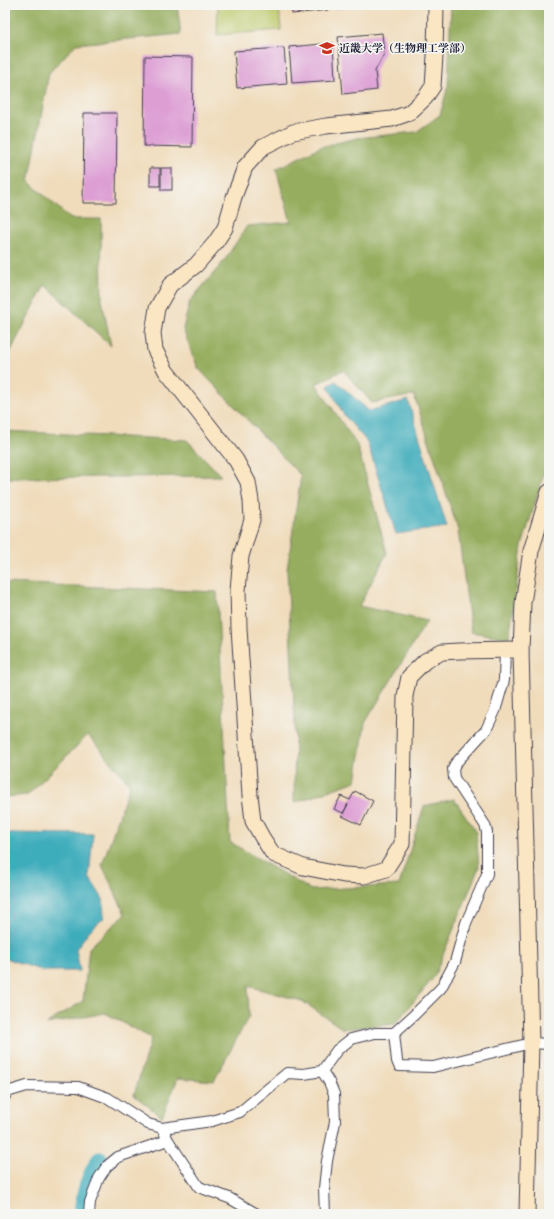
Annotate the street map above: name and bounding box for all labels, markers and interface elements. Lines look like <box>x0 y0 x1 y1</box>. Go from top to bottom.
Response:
school or university icon: 近畿大学（生物理工学部） <box>318 39 336 57</box>
place label: 近畿大学（生物理工学部） <box>339 41 471 55</box>

